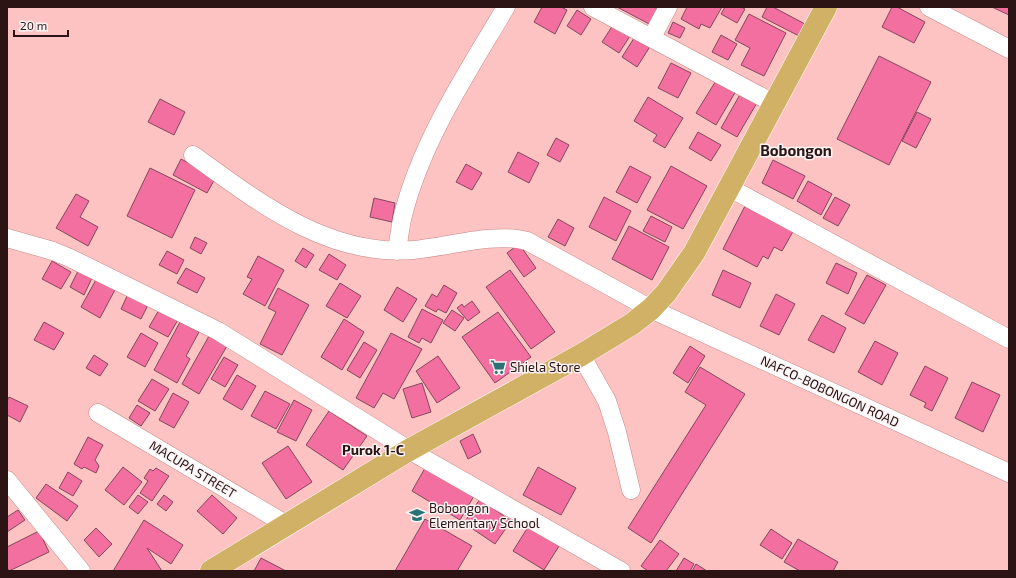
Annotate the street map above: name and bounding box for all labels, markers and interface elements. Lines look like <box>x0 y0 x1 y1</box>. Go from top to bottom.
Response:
scale bar <box>14 12 68 38</box>
text: 20 m <box>20 18 47 32</box>
district label: Bobongon <box>760 141 832 159</box>
street label: NAFCO-BOBONGON ROAD <box>758 352 902 430</box>
supermarket icon: Shiela Store <box>489 358 507 376</box>
place label: Shiela Store <box>510 359 581 375</box>
street label: MACUPA STREET <box>147 437 240 501</box>
district label: Purok 1-C <box>342 441 404 458</box>
place label: Bobongon Elementary School <box>429 500 540 531</box>
school or university icon: Bobongon Elementary School <box>408 506 426 524</box>

